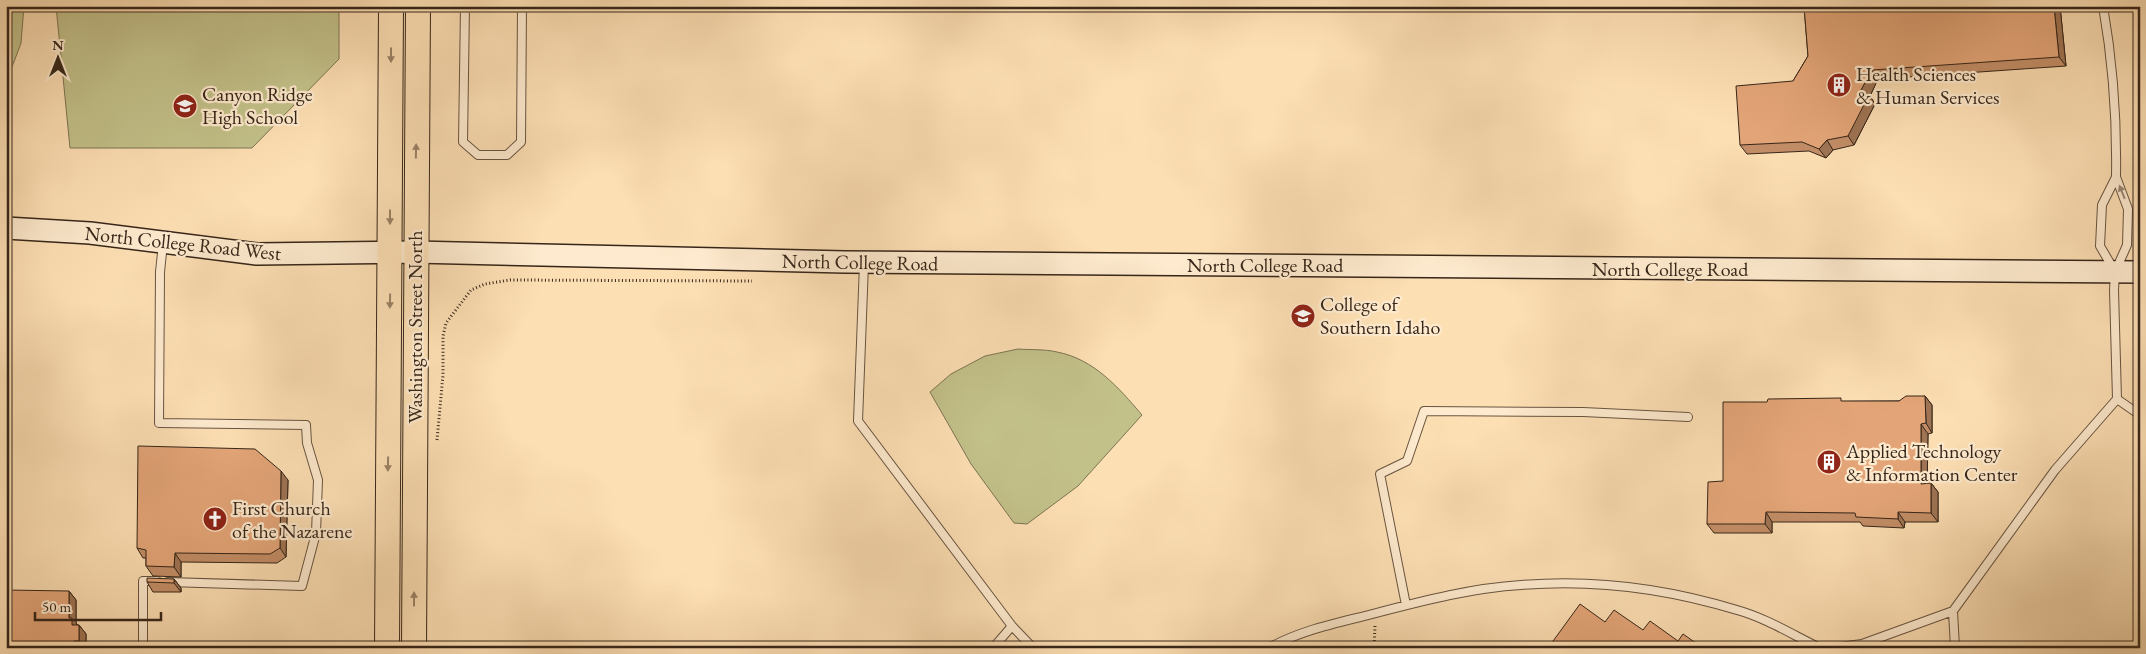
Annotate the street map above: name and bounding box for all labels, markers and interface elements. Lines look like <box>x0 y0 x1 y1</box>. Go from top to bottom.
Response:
north arrow <box>32 32 82 82</box>
text: N <box>52 36 64 54</box>
one-way arrow <box>387 47 395 63</box>
place label: Health Sciences & Human Services <box>1856 61 1999 110</box>
building icon: Health Sciences & Human Services <box>1826 72 1852 98</box>
place label: Canyon Ridge High School <box>202 81 313 130</box>
school or university icon: Canyon Ridge High School <box>172 93 198 119</box>
one-way arrow <box>413 143 421 159</box>
one-way arrow <box>2118 185 2125 200</box>
one-way arrow <box>386 210 394 226</box>
street label: North College Road West <box>83 220 283 266</box>
street label: Washington Street North <box>402 231 428 423</box>
street label: North College Road <box>782 248 939 276</box>
street label: North College Road <box>1187 252 1344 278</box>
street label: North College Road <box>1592 256 1749 282</box>
place label: College of Southern Idaho <box>1320 291 1441 340</box>
one-way arrow <box>386 293 394 309</box>
school or university icon: College of Southern Idaho <box>1290 303 1316 329</box>
place label: Applied Technology & Information Center <box>1845 438 2018 487</box>
building icon: Applied Technology & Information Center <box>1816 449 1842 475</box>
one-way arrow <box>384 456 392 472</box>
place label: First Church of the Nazarene <box>232 495 353 544</box>
church icon: First Church of the Nazarene <box>202 506 228 532</box>
scale bar <box>35 589 161 621</box>
one-way arrow <box>410 591 418 607</box>
text: 50 m <box>42 597 71 616</box>

